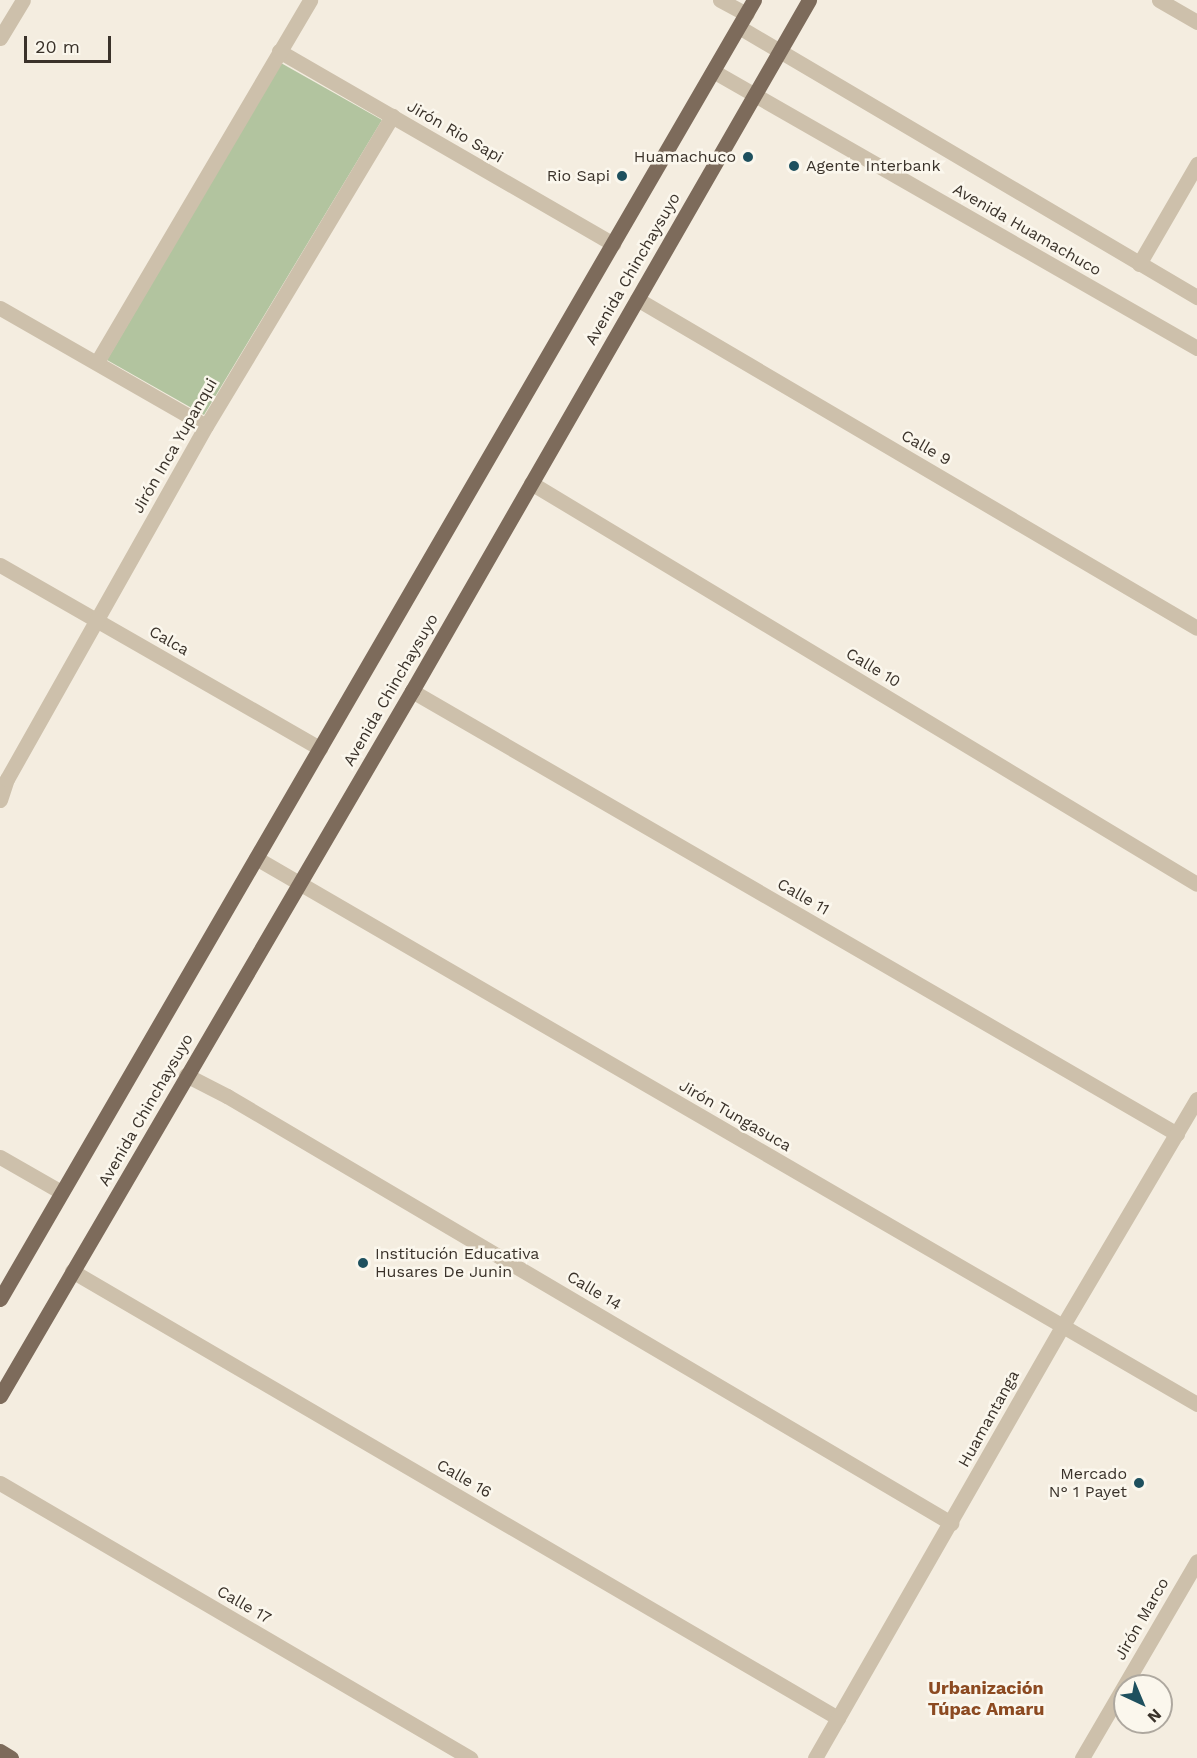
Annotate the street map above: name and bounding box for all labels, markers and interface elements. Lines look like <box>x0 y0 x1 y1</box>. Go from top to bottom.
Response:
scale bar <box>27 24 114 62</box>
text: 20 m <box>35 36 80 57</box>
street label: Jirón Rio Sapi <box>404 97 506 167</box>
place label: Huamachuco <box>634 147 736 167</box>
marker: Huamachuco <box>741 150 755 164</box>
place label: Agente Interbank <box>806 156 940 176</box>
marker: Agente Interbank <box>787 159 801 173</box>
place label: Rio Sapi <box>547 166 610 186</box>
marker: Rio Sapi <box>615 169 629 183</box>
street label: Avenida Huamachuco <box>949 180 1105 280</box>
street label: Avenida Chinchaysuyo <box>581 189 685 349</box>
street label: Jirón Inca Yupanqui <box>128 375 222 517</box>
street label: Calle 9 <box>898 426 954 470</box>
street label: Avenida Chinchaysuyo <box>339 610 443 770</box>
street label: Calca <box>146 622 192 660</box>
street label: Calle 10 <box>842 644 904 692</box>
street label: Calle 11 <box>774 874 832 920</box>
street label: Avenida Chinchaysuyo <box>94 1030 198 1190</box>
street label: Jirón Tungasuca <box>675 1076 795 1156</box>
place label: Institución Educativa Husares De Junin <box>375 1244 539 1282</box>
marker: Institución Educativa Husares De Junin <box>356 1256 370 1270</box>
street label: Calle 14 <box>563 1267 625 1315</box>
street label: Huamantanga <box>954 1367 1024 1471</box>
street label: Calle 16 <box>433 1456 495 1502</box>
place label: Mercado N° 1 Payet <box>1048 1464 1127 1502</box>
marker: Mercado N° 1 Payet <box>1132 1476 1146 1490</box>
street label: Jirón Marco <box>1111 1574 1173 1664</box>
street label: Calle 17 <box>213 1582 275 1628</box>
north arrow <box>1113 1674 1173 1734</box>
district label: Urbanización Túpac Amaru <box>927 1678 1045 1720</box>
text: N <box>1144 1705 1165 1727</box>

